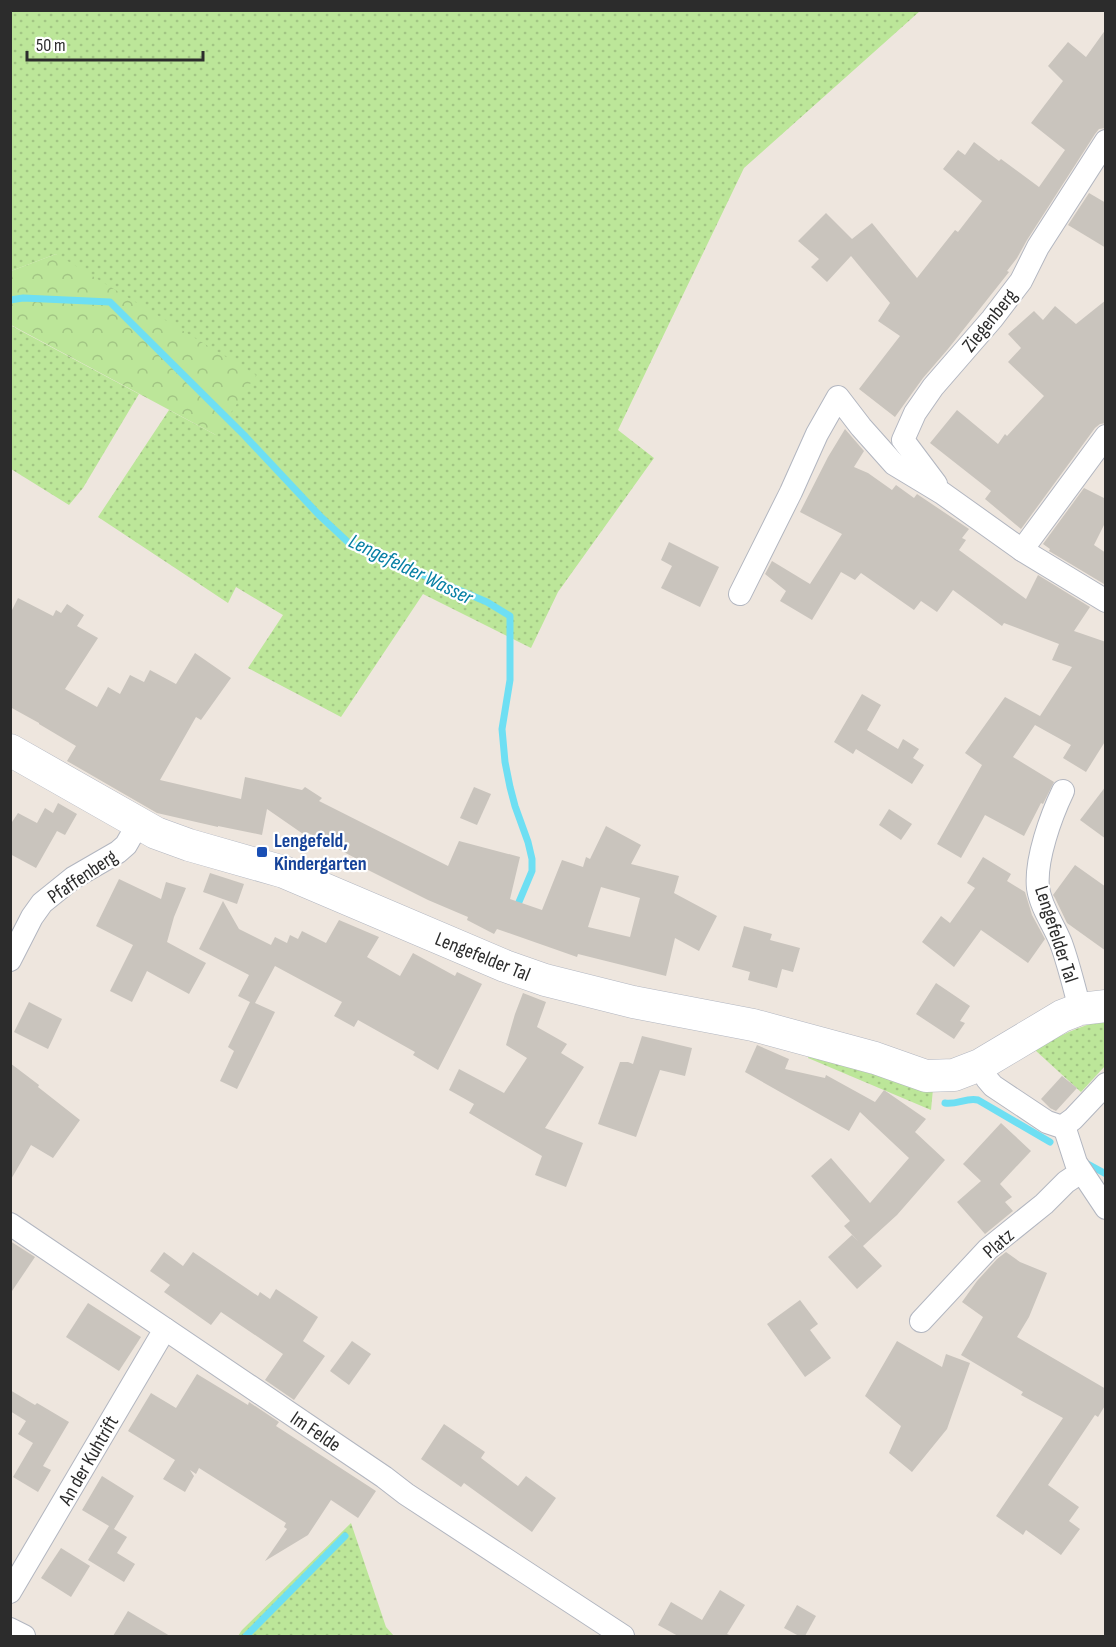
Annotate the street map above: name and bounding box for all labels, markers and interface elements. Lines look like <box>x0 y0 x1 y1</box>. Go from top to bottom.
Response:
scale bar <box>27 24 202 62</box>
text: 50 m <box>36 35 66 56</box>
street label: Ziegenberg <box>957 284 1022 357</box>
water label: Lengefelder Wasser <box>345 529 478 611</box>
place label: Lengefeld, Kindergarten <box>274 829 367 876</box>
street label: Pfaffenberg <box>43 845 122 909</box>
marker: Lengefeld, Kindergarten <box>255 845 269 859</box>
street label: Lengefelder Tal <box>1029 883 1083 986</box>
street label: Lengefelder Tal <box>432 927 534 987</box>
street label: Platz <box>978 1224 1019 1264</box>
street label: Im Felde <box>286 1406 345 1457</box>
street label: An der Kuhtrift <box>53 1412 124 1510</box>

